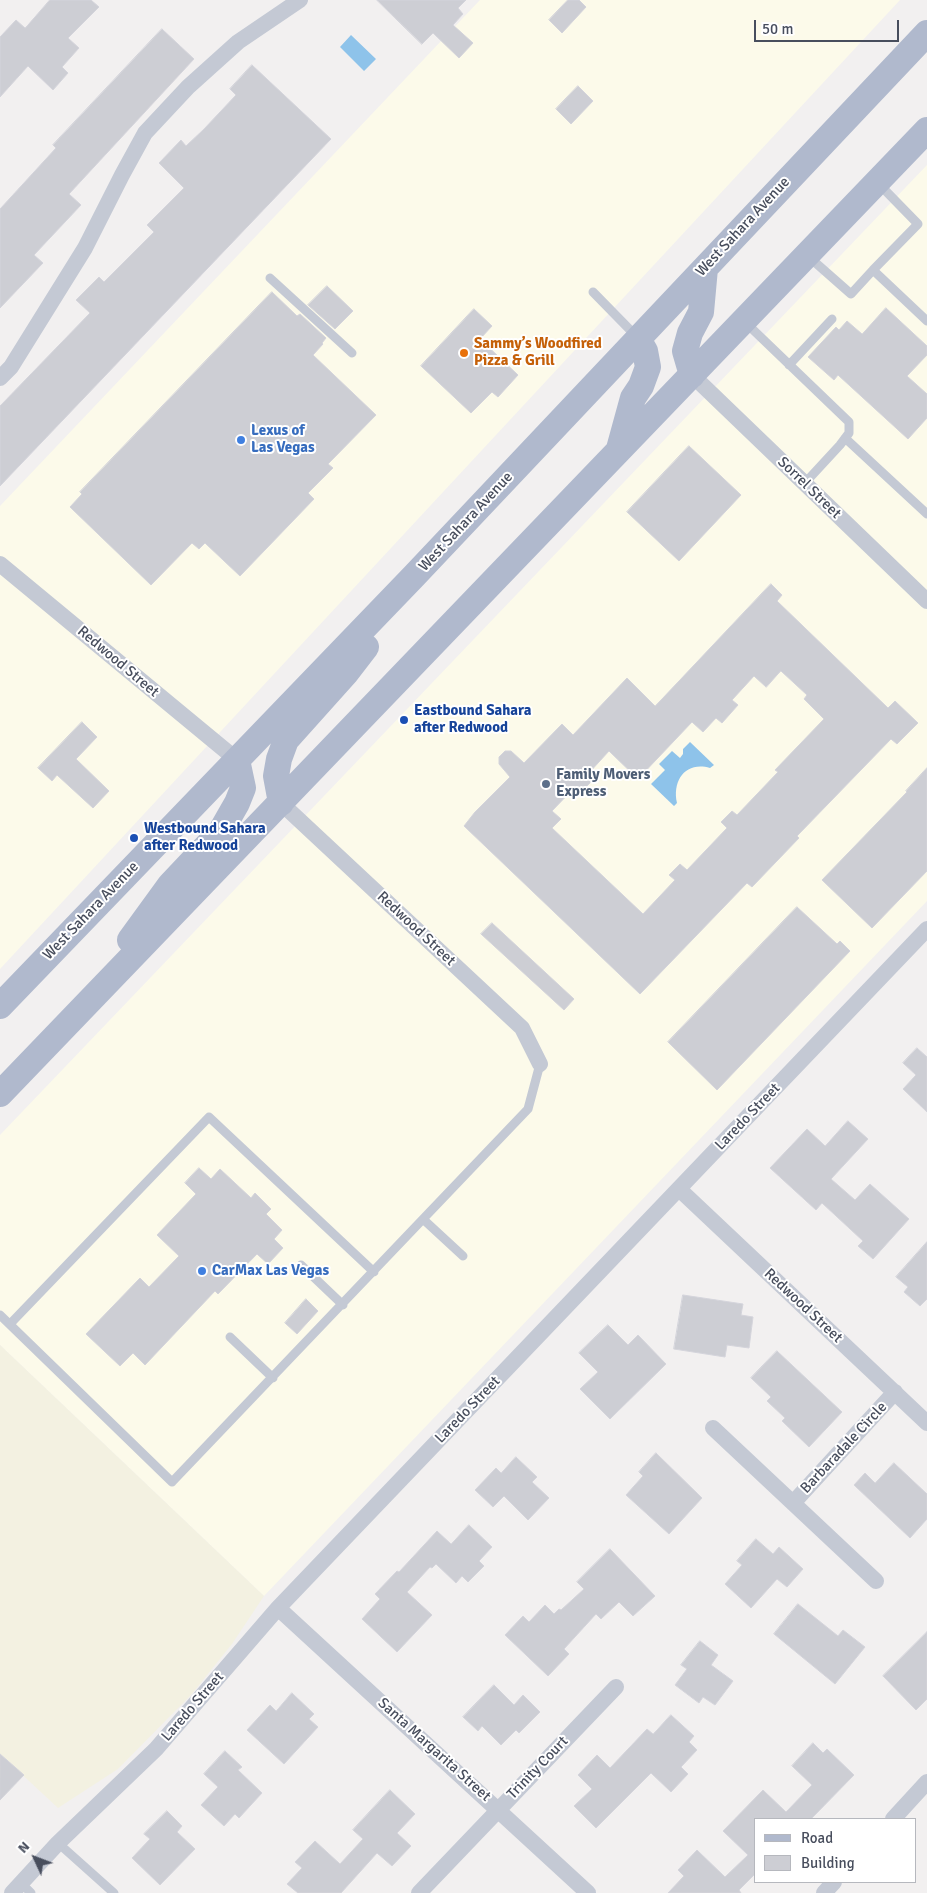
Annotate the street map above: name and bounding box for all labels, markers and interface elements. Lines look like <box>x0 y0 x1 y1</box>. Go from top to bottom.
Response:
scale bar <box>757 10 902 42</box>
text: 50 m <box>762 20 793 38</box>
street label: West Sahara Avenue <box>692 173 794 281</box>
place label: Sammy’s Woodfired Pizza & Grill <box>474 335 602 370</box>
marker: Sammy’s Woodfired Pizza & Grill <box>458 347 470 359</box>
place label: Lexus of Las Vegas <box>251 422 315 457</box>
marker: Lexus of Las Vegas <box>235 434 247 446</box>
street label: Sorrel Street <box>774 453 844 523</box>
street label: West Sahara Avenue <box>415 468 517 576</box>
street label: Redwood Street <box>74 623 162 701</box>
place label: Eastbound Sahara after Redwood <box>414 702 532 737</box>
marker: Eastbound Sahara after Redwood <box>398 714 410 726</box>
place label: Family Movers Express <box>556 766 650 801</box>
marker: Family Movers Express <box>540 778 552 790</box>
place label: Westbound Sahara after Redwood <box>144 820 266 855</box>
marker: Westbound Sahara after Redwood <box>128 832 140 844</box>
street label: West Sahara Avenue <box>39 858 143 964</box>
street label: Redwood Street <box>373 888 459 970</box>
street label: Laredo Street <box>712 1080 784 1154</box>
place label: CarMax Las Vegas <box>212 1262 329 1280</box>
marker: CarMax Las Vegas <box>196 1265 208 1277</box>
street label: Redwood Street <box>760 1265 846 1347</box>
street label: Laredo Street <box>432 1373 504 1447</box>
street label: Barbaradale Circle <box>797 1399 891 1497</box>
street label: Laredo Street <box>158 1669 228 1745</box>
street label: Santa Margarita Street <box>374 1694 494 1806</box>
street label: Trinity Court <box>504 1733 572 1803</box>
legend <box>754 1818 917 1883</box>
text: Road <box>801 1829 833 1847</box>
north arrow <box>10 1833 60 1883</box>
text: N <box>14 1838 33 1857</box>
text: Building <box>801 1854 855 1872</box>

